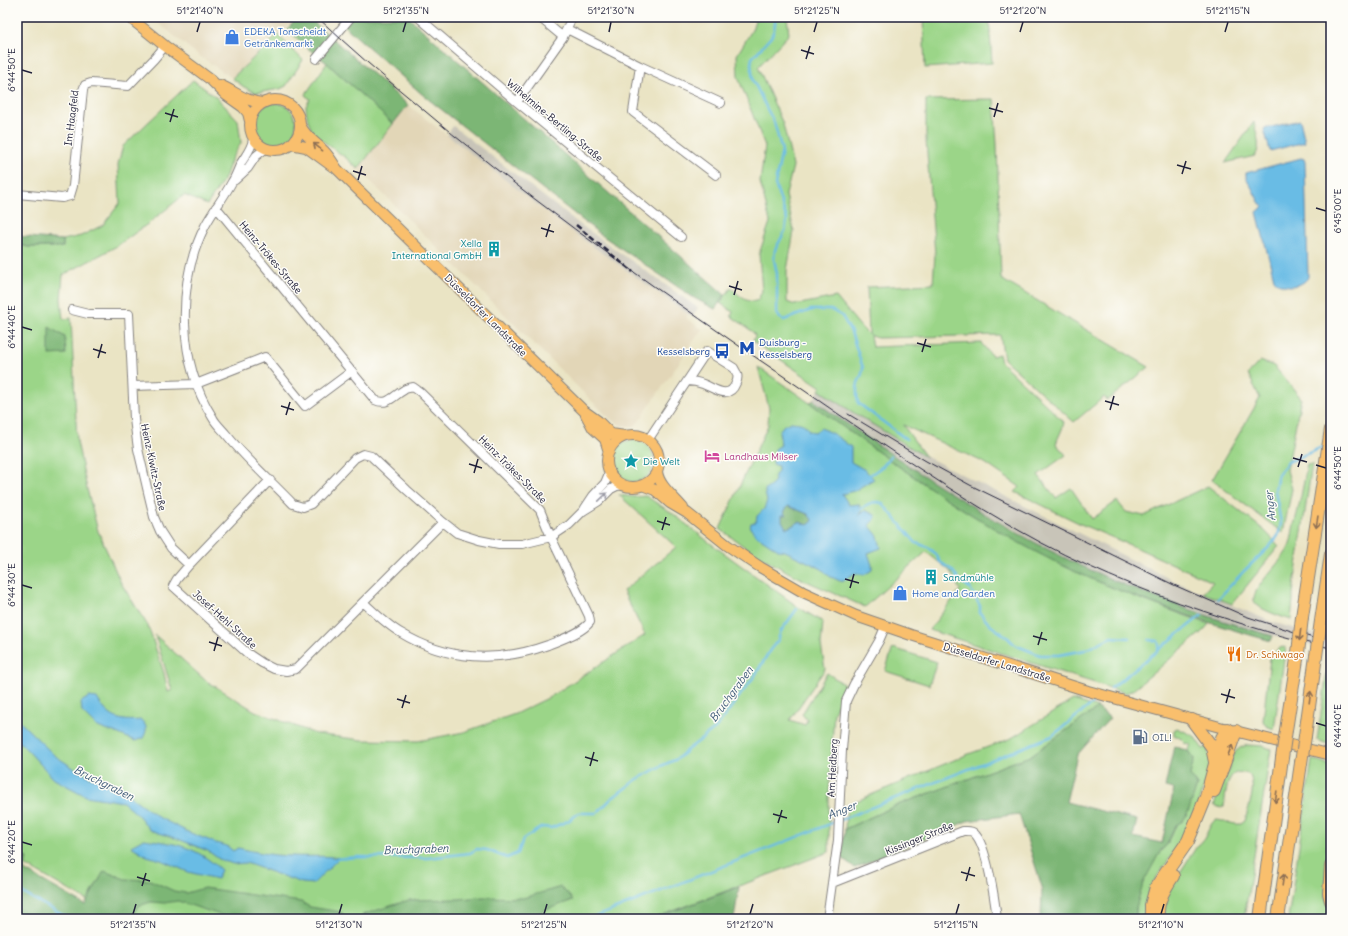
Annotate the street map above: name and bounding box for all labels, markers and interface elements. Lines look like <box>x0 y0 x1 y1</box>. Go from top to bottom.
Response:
text: 51°21'40"N <box>177 4 223 17</box>
text: 51°21'35"N <box>383 4 429 17</box>
text: 51°21'30"N <box>588 4 635 17</box>
text: 51°21'25"N <box>794 4 840 17</box>
text: 51°21'20"N <box>1000 4 1046 17</box>
text: 51°21'15"N <box>1206 4 1250 17</box>
place label: EDEKA Tonscheidt Getränkemarkt <box>244 25 327 50</box>
shop icon: EDEKA Tonscheidt Getränkemarkt <box>223 28 241 46</box>
text: 6°44'50"E <box>5 48 18 92</box>
street label: Wilhelmine-Bertling-Straße <box>504 76 606 165</box>
street label: Im Haagfeld <box>62 89 81 147</box>
one-way arrow <box>313 142 324 151</box>
text: 6°45'00"E <box>1331 188 1344 233</box>
street label: Heinz-Trökes-Straße <box>236 218 305 296</box>
place label: Xella International GmbH <box>392 237 482 262</box>
building icon: Xella International GmbH <box>485 240 503 258</box>
street label: Düsseldorfer Landstraße <box>442 271 530 359</box>
text: 6°44'40"E <box>5 305 18 349</box>
place label: Duisburg - Kesselsberg <box>759 336 812 361</box>
metro station icon: Duisburg - Kesselsberg <box>738 339 756 357</box>
bus stop icon: Kesselsberg <box>713 342 731 360</box>
place label: Kesselsberg <box>657 345 710 358</box>
street label: Heinz-Kiwitz-Straße <box>138 422 169 512</box>
street label: Heinz-Trökes-Straße <box>476 433 549 506</box>
text: 6°44'50"E <box>1331 446 1344 490</box>
hotel icon: Landhaus Milser <box>703 447 721 465</box>
place label: Landhaus Milser <box>724 450 798 463</box>
place icon: Die Welt <box>622 452 640 470</box>
place label: Die Welt <box>643 455 680 468</box>
water label: Anger <box>1261 489 1279 522</box>
one-way arrow <box>598 492 608 502</box>
one-way arrow <box>1313 515 1321 528</box>
text: 6°44'30"E <box>5 563 18 607</box>
building icon: Sandmühle <box>922 568 940 586</box>
place label: Sandmühle <box>943 571 994 584</box>
shop icon: Home and Garden <box>891 584 909 602</box>
street label: Josef-Hehl-Straße <box>190 587 259 652</box>
place label: Home and Garden <box>912 587 995 600</box>
one-way arrow <box>1296 628 1304 641</box>
street label: Düsseldorfer Landstraße <box>942 640 1052 685</box>
restaurant icon: Dr. Schiwago <box>1225 645 1243 663</box>
place label: Dr. Schiwago <box>1246 648 1305 661</box>
water label: Bruchgraben <box>706 663 756 724</box>
one-way arrow <box>1306 691 1314 704</box>
text: 6°44'40"E <box>1331 704 1344 748</box>
fuel station icon: OIL! <box>1131 728 1149 746</box>
place label: OIL! <box>1152 731 1172 744</box>
street label: Am Heidberg <box>824 738 841 798</box>
one-way arrow <box>1226 744 1234 756</box>
water label: Bruchgraben <box>72 762 137 804</box>
one-way arrow <box>1272 790 1280 803</box>
water label: Anger <box>825 797 860 822</box>
street label: Kissinger Straße <box>883 819 955 858</box>
text: 6°44'20"E <box>5 820 18 864</box>
water label: Bruchgraben <box>383 841 449 857</box>
one-way arrow <box>1279 874 1287 887</box>
text: 51°21'35"N <box>110 918 156 931</box>
text: 51°21'30"N <box>316 918 363 931</box>
text: 51°21'25"N <box>521 918 567 931</box>
text: 51°21'20"N <box>727 918 773 931</box>
text: 51°21'15"N <box>934 918 978 931</box>
text: 51°21'10"N <box>1138 918 1184 931</box>

